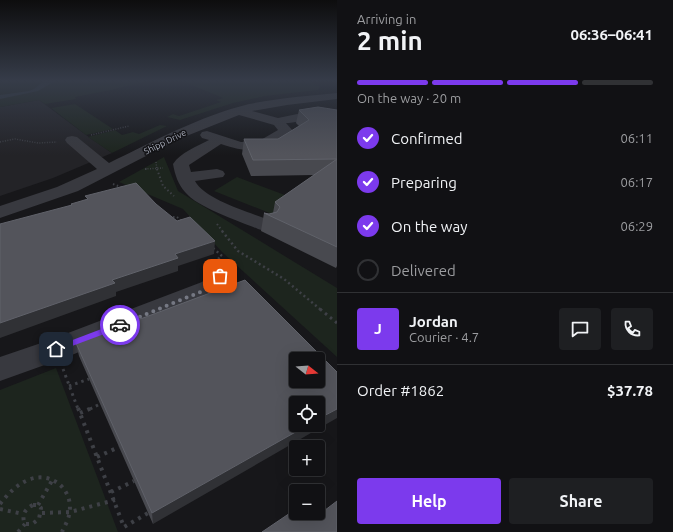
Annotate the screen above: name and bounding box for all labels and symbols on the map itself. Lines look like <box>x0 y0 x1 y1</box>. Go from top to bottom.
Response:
street label: Shipp Drive <box>142 127 188 157</box>
pin <box>203 259 237 293</box>
courier <box>100 305 140 345</box>
pin <box>39 332 73 366</box>
north arrow <box>289 352 325 388</box>

